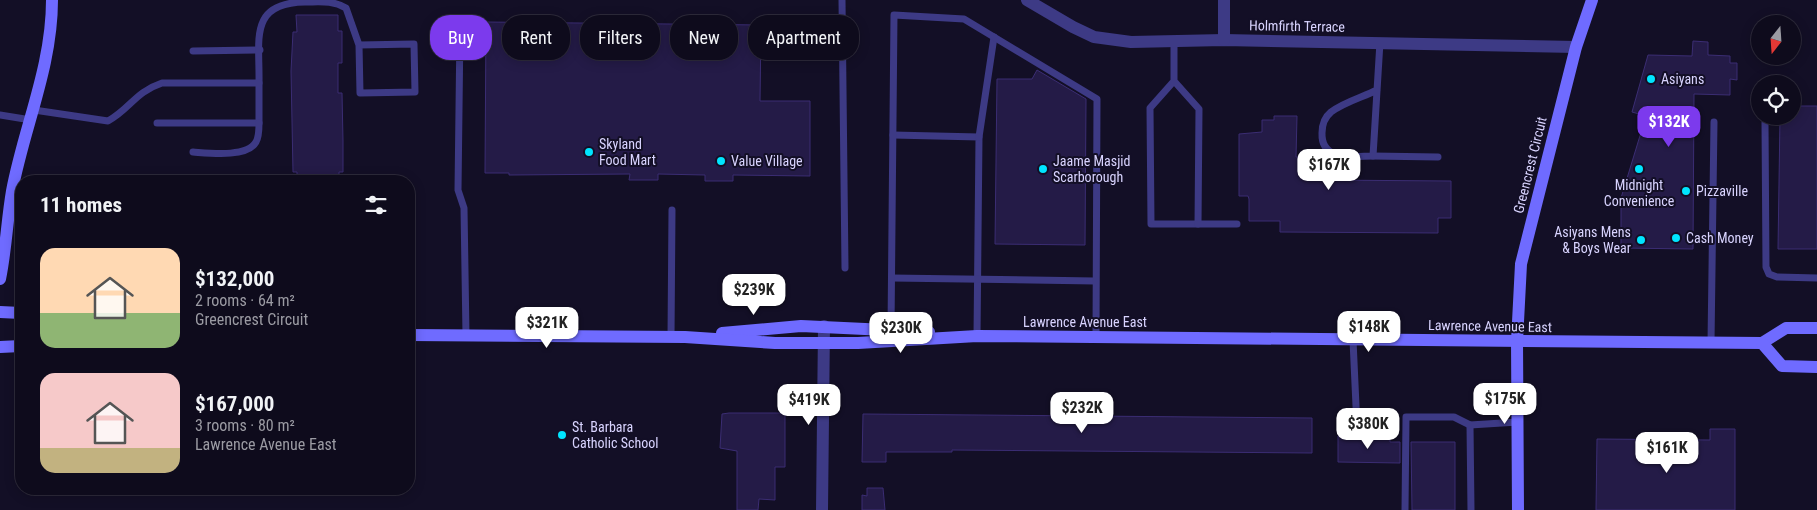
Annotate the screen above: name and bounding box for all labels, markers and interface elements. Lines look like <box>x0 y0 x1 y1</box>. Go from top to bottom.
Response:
chip: Buy <box>430 15 492 60</box>
chip: Rent <box>502 15 570 60</box>
chip: Filters <box>580 15 660 60</box>
chip: New <box>670 15 738 60</box>
chip: Apartment <box>748 15 859 60</box>
north arrow <box>1751 15 1801 65</box>
map controls <box>1751 15 1801 125</box>
street label: Holmfirth Terrace <box>1249 17 1346 35</box>
place label: Asiyans <box>1661 71 1704 87</box>
marker: Asiyans <box>1645 73 1657 85</box>
button: locate <box>1751 75 1801 125</box>
pin: $132K <box>1634 106 1704 148</box>
text: $132K <box>1648 112 1690 131</box>
street label: Greencrest Circuit <box>1510 115 1550 215</box>
place label: Skyland Food Mart <box>599 136 656 168</box>
marker: Skyland Food Mart <box>583 146 595 158</box>
pin: $167K <box>1294 148 1364 191</box>
place label: Value Village <box>731 153 803 169</box>
place label: Jaame Masjid Scarborough <box>1053 153 1130 185</box>
marker: Value Village <box>715 155 727 167</box>
text: $167K <box>1308 155 1350 174</box>
marker: Jaame Masjid Scarborough <box>1037 163 1049 175</box>
marker: Midnight Convenience <box>1633 163 1645 175</box>
place label: Midnight Convenience <box>1604 177 1675 209</box>
place label: Pizzaville <box>1696 183 1748 199</box>
marker: Pizzaville <box>1680 185 1692 197</box>
icon: filters <box>362 191 390 219</box>
text: 11 homes <box>40 193 122 217</box>
place label: Asiyans Mens & Boys Wear <box>1554 224 1631 256</box>
place label: Cash Money <box>1686 230 1754 246</box>
marker: Cash Money <box>1670 232 1682 244</box>
marker: Asiyans Mens & Boys Wear <box>1635 234 1647 246</box>
text: $132,000 <box>195 267 274 291</box>
icon: home <box>80 268 140 328</box>
pin: $239K <box>719 274 789 316</box>
text: $239K <box>733 280 775 299</box>
text: 2 rooms · 64 m² <box>195 291 295 310</box>
pin: $321K <box>512 306 582 349</box>
text: Greencrest Circuit <box>195 310 308 329</box>
pin: $148K <box>1334 310 1404 353</box>
pin: $230K <box>866 312 936 354</box>
text: $321K <box>526 313 568 332</box>
street label: Lawrence Avenue East <box>1023 314 1147 330</box>
text: $148K <box>1348 317 1390 336</box>
street label: Lawrence Avenue East <box>1428 317 1552 335</box>
text: $230K <box>880 318 922 337</box>
pin: $175K <box>1470 382 1540 425</box>
pin: $419K <box>774 384 844 426</box>
text: $175K <box>1484 389 1526 408</box>
text: $419K <box>788 390 830 409</box>
text: $167,000 <box>195 392 274 416</box>
pin: $232K <box>1047 392 1117 434</box>
icon: home <box>80 393 140 453</box>
text: $232K <box>1061 398 1103 417</box>
pin: $380K <box>1333 408 1403 450</box>
text: $380K <box>1347 414 1389 433</box>
text: 3 rooms · 80 m² <box>195 416 295 435</box>
place label: St. Barbara Catholic School <box>572 419 658 451</box>
marker: St. Barbara Catholic School <box>556 429 568 441</box>
pin: $161K <box>1632 432 1702 474</box>
text: Lawrence Avenue East <box>195 435 337 454</box>
text: $161K <box>1646 438 1688 457</box>

